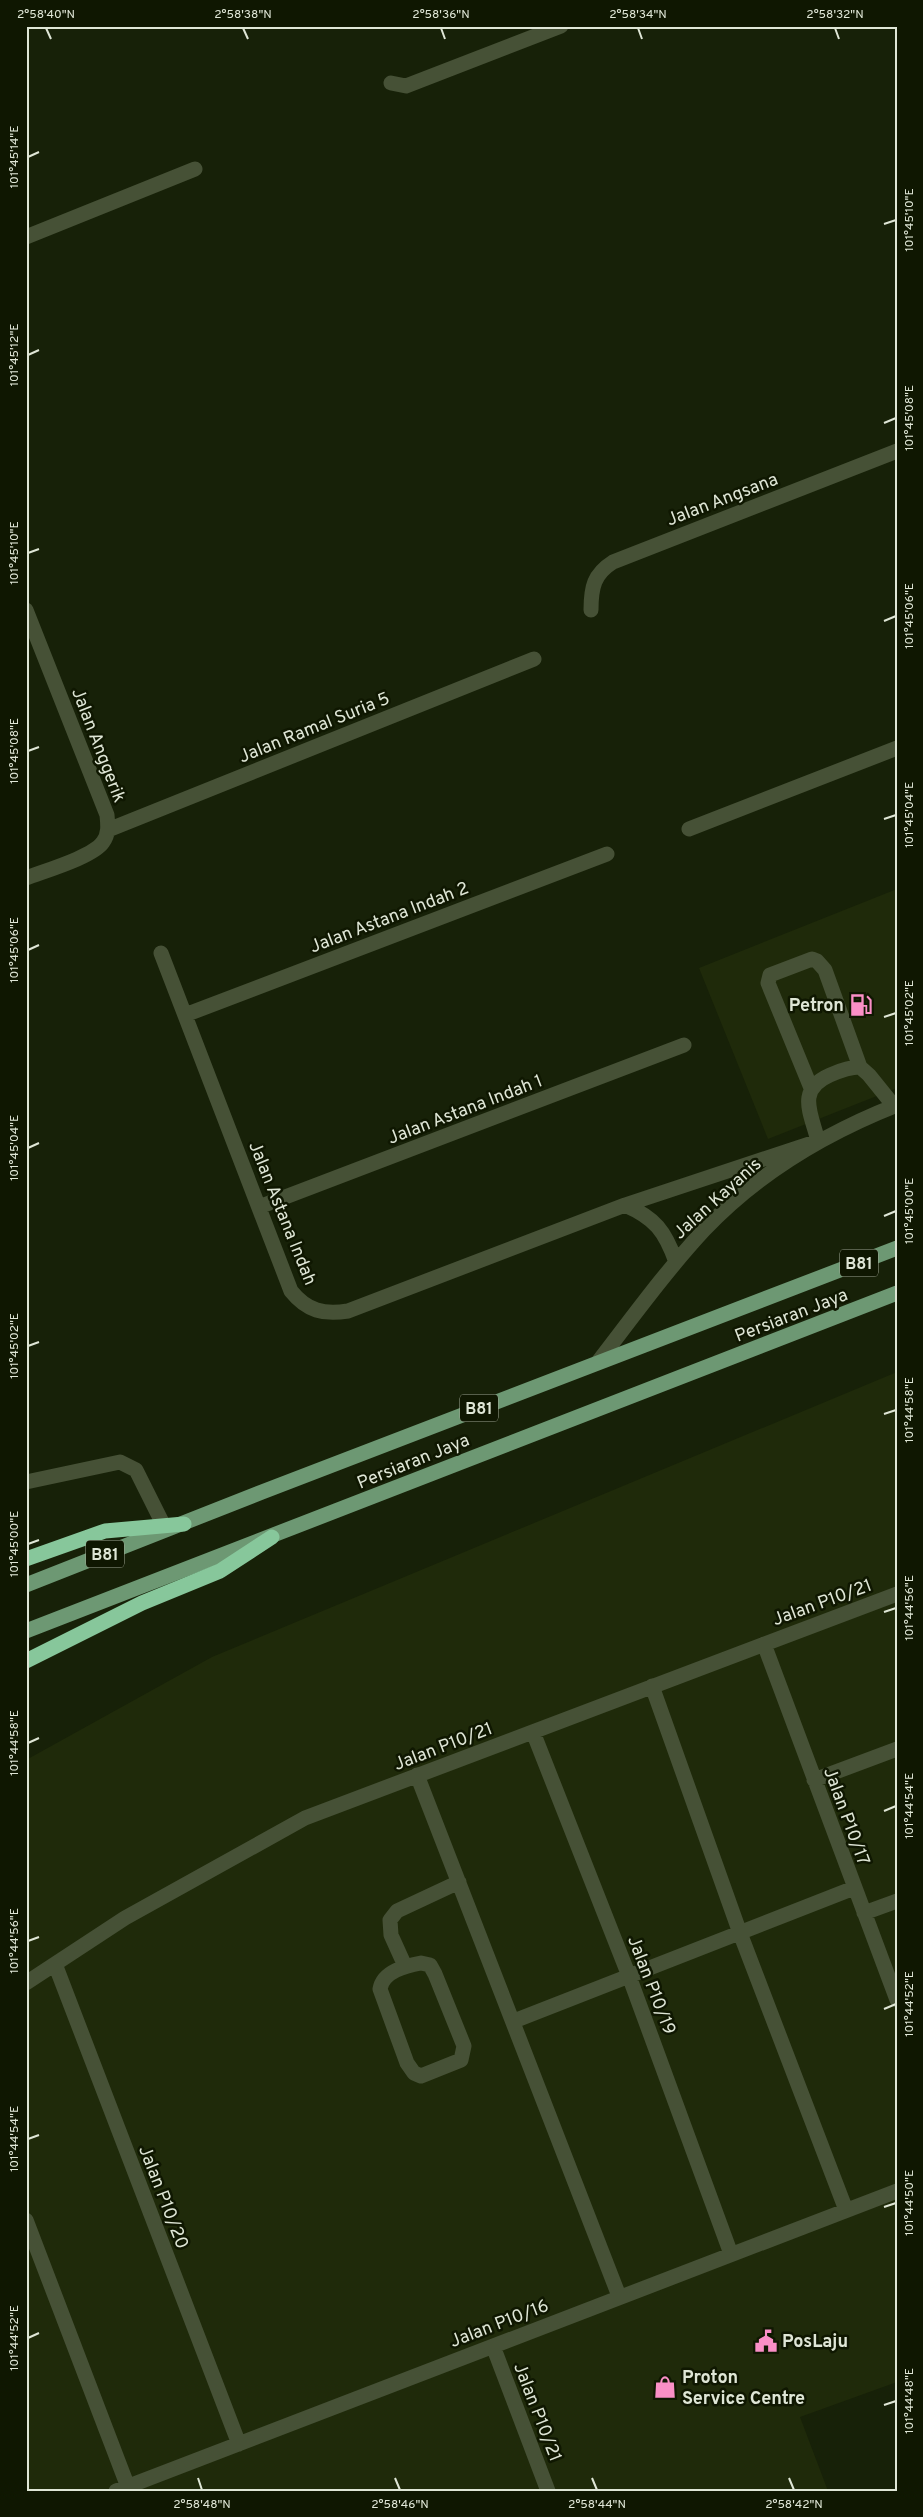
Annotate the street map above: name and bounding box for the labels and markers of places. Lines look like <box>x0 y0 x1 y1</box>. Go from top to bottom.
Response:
fuel station icon: Petron <box>848 992 874 1018</box>
place label: Petron <box>789 995 844 1018</box>
public building icon: PosLaju <box>753 2328 779 2354</box>
place label: PosLaju <box>782 2331 848 2354</box>
place label: Proton Service Centre <box>682 2367 805 2411</box>
shop icon: Proton Service Centre <box>652 2374 678 2400</box>

